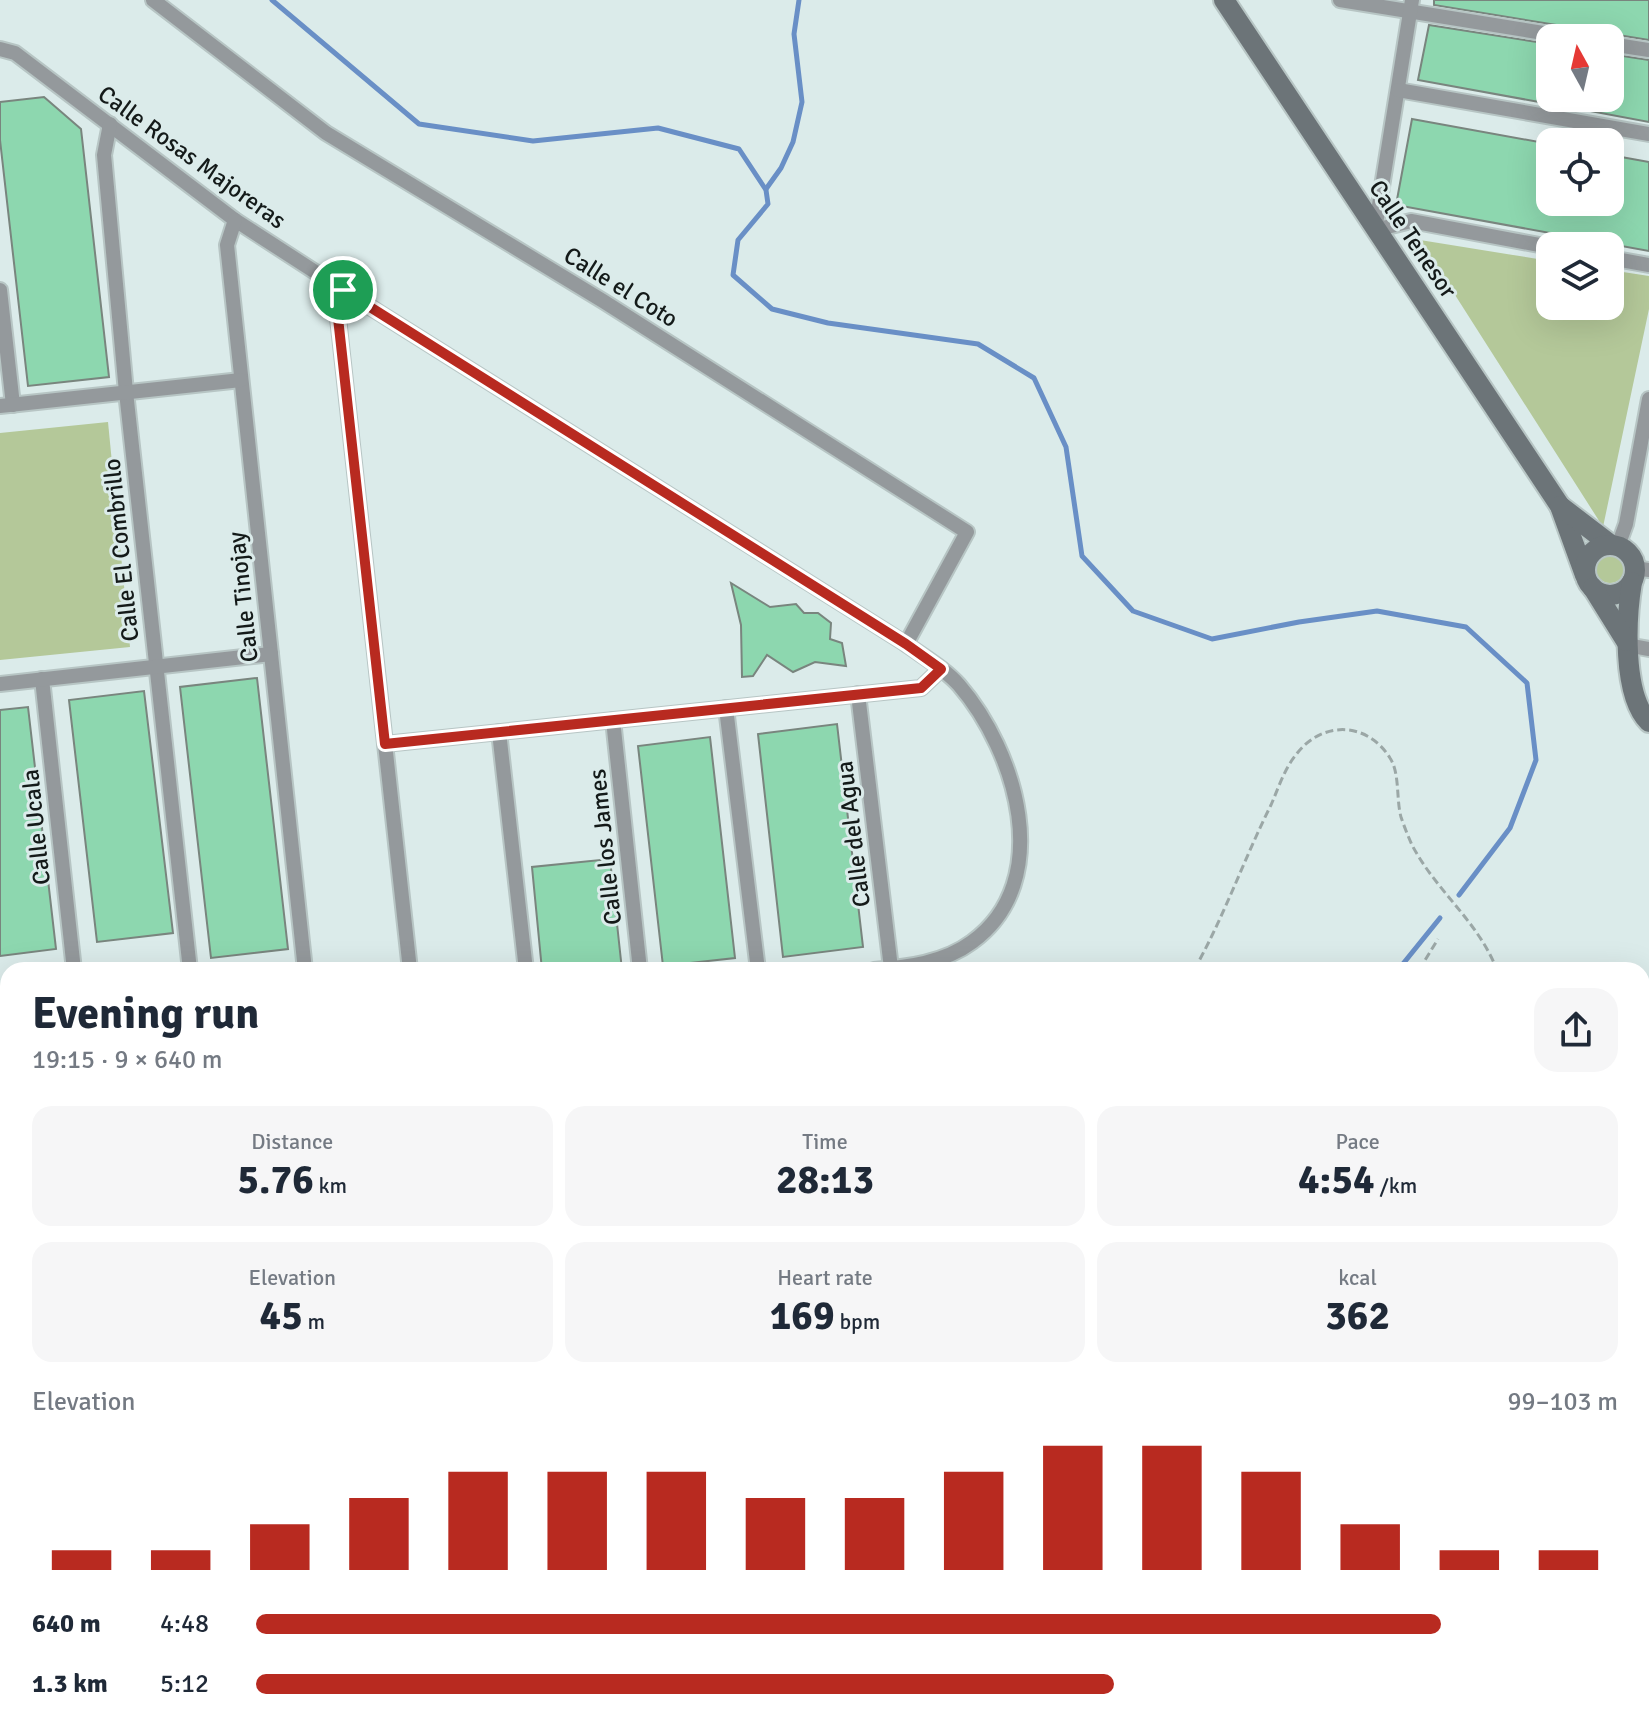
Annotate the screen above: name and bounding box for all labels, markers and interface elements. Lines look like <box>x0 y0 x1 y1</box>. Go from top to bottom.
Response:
north arrow <box>1536 24 1624 112</box>
map controls <box>1536 24 1624 320</box>
street label: Calle Rosas Majoreras <box>92 79 292 235</box>
button: locate <box>1536 128 1624 216</box>
street label: Calle Tenesor <box>1363 174 1464 304</box>
button: layers <box>1536 232 1624 320</box>
street label: Calle el Coto <box>558 240 684 334</box>
pin <box>309 256 377 324</box>
icon: arrive <box>321 268 365 312</box>
street label: Calle El Combrillo <box>96 457 146 643</box>
street label: Calle Tinojay <box>221 530 265 664</box>
street label: Calle del Agua <box>829 759 877 909</box>
street label: Calle Ucala <box>15 768 57 886</box>
street label: Calle los James <box>582 768 628 926</box>
text: Evening run <box>32 987 259 1041</box>
button: share <box>1534 988 1618 1072</box>
text: 19:15 · 9 × 640 m <box>32 1044 223 1076</box>
text: Distance <box>251 1128 333 1155</box>
text: Time <box>802 1128 848 1155</box>
text: Pace <box>1336 1128 1380 1155</box>
text: 5.76 <box>237 1155 314 1205</box>
text: 28:13 <box>776 1155 874 1205</box>
text: 4:54 <box>1298 1155 1375 1205</box>
text: km <box>314 1172 347 1199</box>
text: /km <box>1375 1172 1417 1199</box>
text: Elevation <box>249 1264 336 1291</box>
text: Heart rate <box>777 1264 873 1291</box>
text: kcal <box>1338 1264 1377 1291</box>
text: 45 <box>260 1291 303 1341</box>
text: 169 <box>770 1291 835 1341</box>
text: 362 <box>1325 1291 1390 1341</box>
text: m <box>303 1308 325 1335</box>
text: bpm <box>835 1308 880 1335</box>
text: Elevation <box>32 1386 136 1418</box>
text: 99–103 m <box>1508 1386 1618 1418</box>
text: 640 m <box>32 1608 101 1640</box>
text: 4:48 <box>160 1608 209 1640</box>
text: 1.3 km <box>32 1668 108 1700</box>
text: 5:12 <box>160 1668 209 1700</box>

